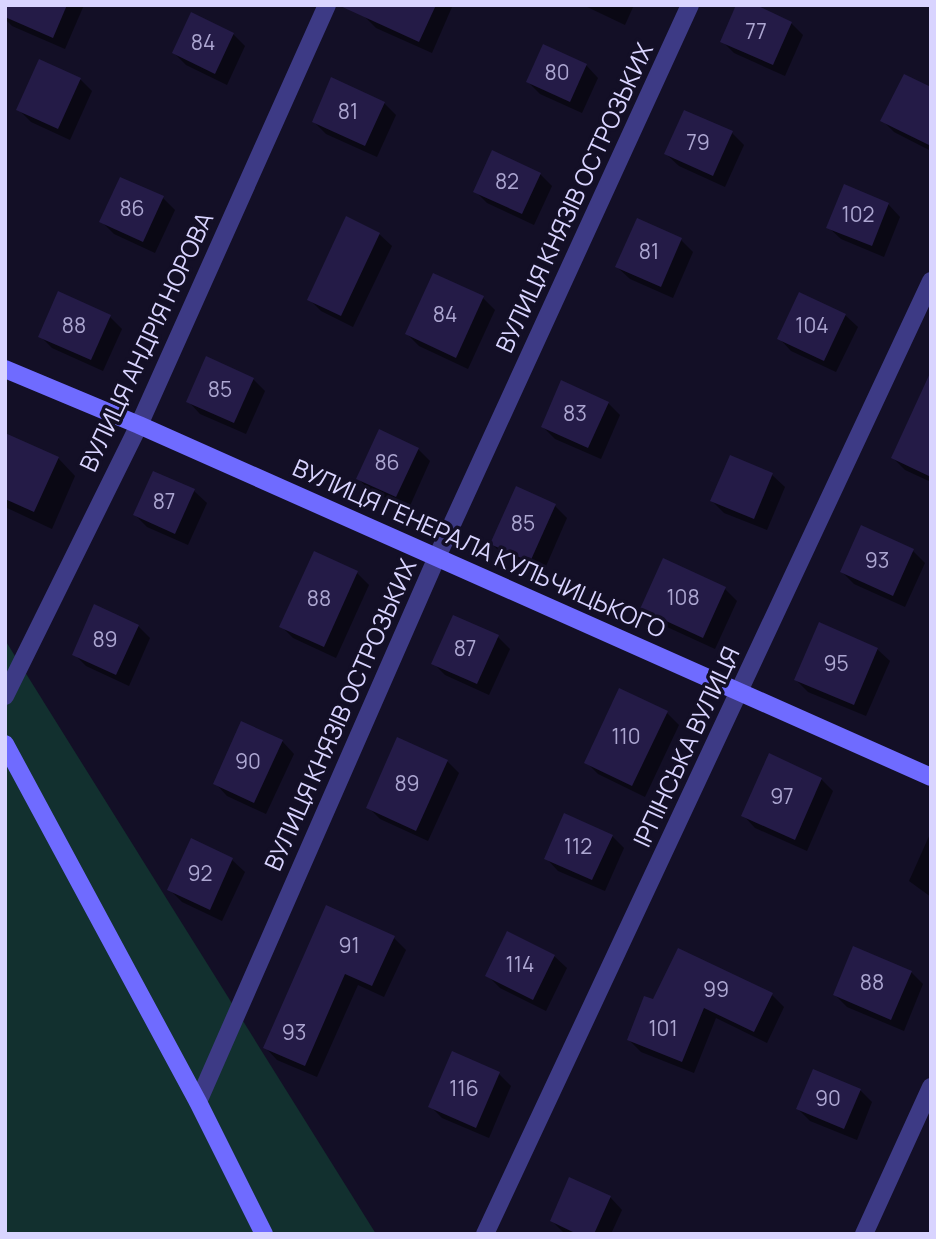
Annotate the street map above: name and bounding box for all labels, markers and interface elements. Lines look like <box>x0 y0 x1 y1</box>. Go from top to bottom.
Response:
house number: 77 <box>745 17 767 45</box>
house number: 84 <box>191 28 215 56</box>
street label: ВУЛИЦЯ КНЯЗІВ ОСТРОЗЬКИХ <box>487 37 660 357</box>
house number: 80 <box>544 58 570 86</box>
house number: 81 <box>338 97 358 125</box>
house number: 79 <box>686 128 710 156</box>
house number: 82 <box>495 167 519 195</box>
house number: 86 <box>119 194 145 222</box>
house number: 102 <box>842 200 874 228</box>
street label: ВУЛИЦЯ АНДРІЯ НОРОВА <box>71 206 220 476</box>
house number: 81 <box>639 237 659 265</box>
house number: 84 <box>433 300 457 328</box>
house number: 88 <box>62 311 86 339</box>
house number: 104 <box>795 311 829 339</box>
house number: 85 <box>208 375 232 403</box>
house number: 83 <box>563 399 587 427</box>
house number: 86 <box>374 448 400 476</box>
street label: ВУЛИЦЯ ГЕНЕРАЛА КУЛЬЧИЦЬКОГО <box>288 450 671 645</box>
house number: 87 <box>153 487 175 515</box>
house number: 85 <box>511 509 535 537</box>
house number: 93 <box>865 546 889 574</box>
street label: ВУЛИЦЯ КНЯЗІВ ОСТРОЗЬКИХ <box>256 553 424 875</box>
house number: 108 <box>666 583 700 611</box>
house number: 88 <box>307 584 331 612</box>
house number: 89 <box>92 625 118 653</box>
house number: 87 <box>454 634 476 662</box>
street label: ІРПІНСЬКА ВУЛИЦЯ <box>625 641 747 852</box>
house number: 95 <box>823 649 849 677</box>
house number: 110 <box>611 722 641 750</box>
house number: 90 <box>235 747 261 775</box>
house number: 89 <box>394 769 420 797</box>
house number: 97 <box>770 782 794 810</box>
house number: 112 <box>564 832 592 860</box>
house number: 92 <box>187 859 213 887</box>
house number: 91 <box>338 931 360 959</box>
house number: 114 <box>506 950 534 978</box>
house number: 88 <box>860 968 884 996</box>
house number: 99 <box>703 975 729 1003</box>
house number: 101 <box>648 1014 678 1042</box>
house number: 93 <box>282 1018 306 1046</box>
house number: 116 <box>449 1074 479 1102</box>
house number: 90 <box>815 1084 841 1112</box>

